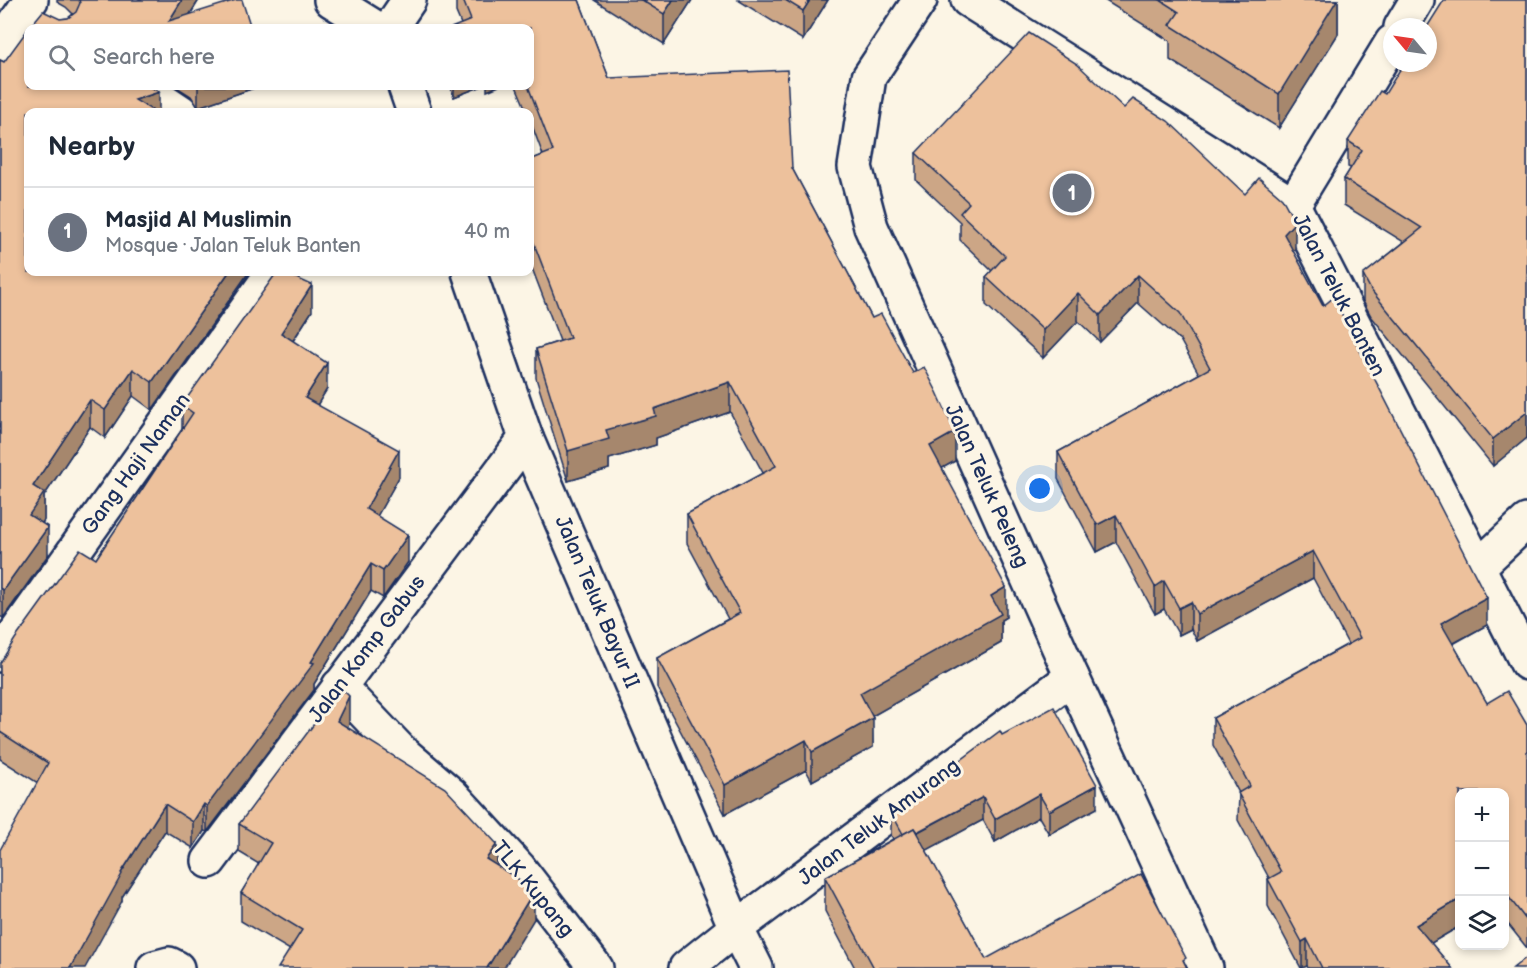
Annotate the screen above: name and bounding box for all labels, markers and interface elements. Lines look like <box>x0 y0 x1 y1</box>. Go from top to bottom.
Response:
north arrow <box>1383 18 1437 72</box>
search box <box>24 24 534 90</box>
icon: search <box>45 41 78 74</box>
text: Search here <box>93 44 215 71</box>
text: Nearby <box>48 132 135 163</box>
pin: 1 <box>1052 170 1092 216</box>
text: Masjid Al Muslimin <box>105 207 292 234</box>
street label: Jalan Teluk Banten <box>1287 210 1391 380</box>
text: 1 <box>63 220 72 244</box>
text: 40 m <box>464 220 510 244</box>
text: Mosque · Jalan Teluk Banten <box>105 234 361 258</box>
street label: Gang Haji Naman <box>76 388 196 540</box>
street label: Jalan Teluk Peleng <box>940 400 1034 572</box>
your location <box>1025 474 1054 503</box>
street label: Jalan Teluk Bayur II <box>549 512 645 692</box>
street label: Jalan Komp Gabus <box>303 570 431 728</box>
street label: Jalan Teluk Amurang <box>793 753 965 891</box>
map controls <box>1455 788 1509 950</box>
button: + <box>1455 788 1509 842</box>
street label: TLK Kupang <box>487 836 579 942</box>
button: − <box>1455 842 1509 896</box>
button: layers <box>1455 896 1509 950</box>

